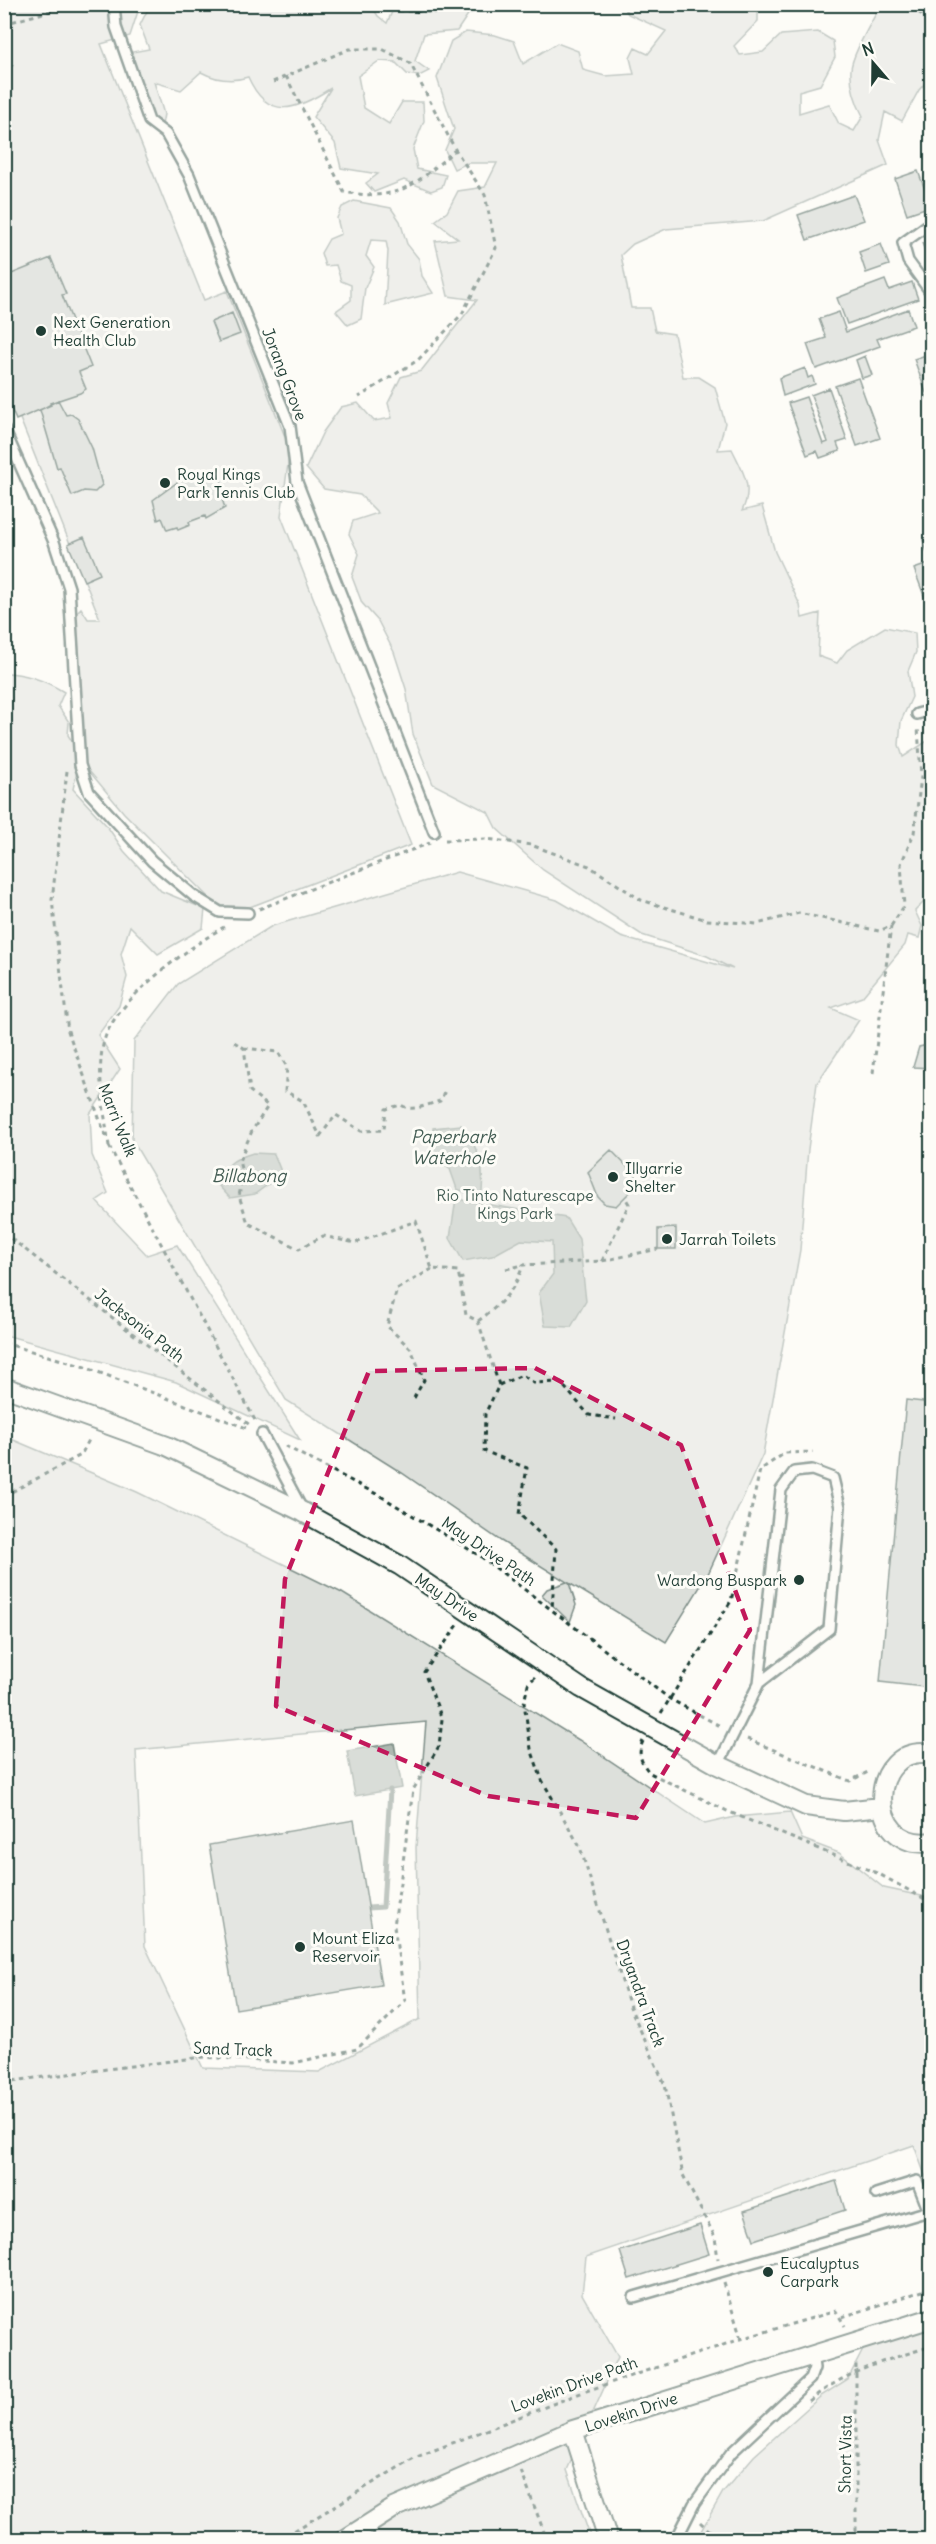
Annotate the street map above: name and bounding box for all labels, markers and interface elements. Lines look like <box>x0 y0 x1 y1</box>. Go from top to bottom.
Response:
north arrow <box>843 33 903 93</box>
text: N <box>859 38 876 60</box>
place label: Next Generation Health Club <box>53 312 170 350</box>
marker: Next Generation Health Club <box>34 324 48 338</box>
street label: Jorang Grove <box>258 325 312 423</box>
place label: Royal Kings Park Tennis Club <box>177 464 295 502</box>
marker: Royal Kings Park Tennis Club <box>158 476 172 490</box>
street label: Marri Walk <box>94 1080 142 1160</box>
water label: Paperbark Waterhole <box>411 1125 497 1169</box>
place label: Illyarrie Shelter <box>625 1158 683 1196</box>
water label: Billabong <box>212 1164 288 1187</box>
marker: Illyarrie Shelter <box>606 1170 620 1184</box>
park label: Rio Tinto Naturescape Kings Park <box>436 1185 594 1223</box>
place label: Jarrah Toilets <box>679 1229 776 1249</box>
marker: Jarrah Toilets <box>660 1232 674 1246</box>
street label: Jacksonia Path <box>91 1284 189 1366</box>
street label: May Drive Path <box>438 1512 540 1590</box>
street label: May Drive <box>411 1568 483 1626</box>
place label: Wardong Buspark <box>657 1570 787 1590</box>
marker: Wardong Buspark <box>792 1573 806 1587</box>
place label: Mount Eliza Reservoir <box>312 1928 395 1966</box>
street label: Dryandra Track <box>612 1936 670 2050</box>
marker: Mount Eliza Reservoir <box>293 1940 307 1954</box>
street label: Sand Track <box>193 2038 273 2060</box>
place label: Eucalyptus Carpark <box>780 2253 859 2291</box>
marker: Eucalyptus Carpark <box>761 2265 775 2279</box>
street label: Lovekin Drive Path <box>508 2352 640 2416</box>
street label: Lovekin Drive <box>582 2388 680 2436</box>
street label: Short Vista <box>834 2415 856 2493</box>

